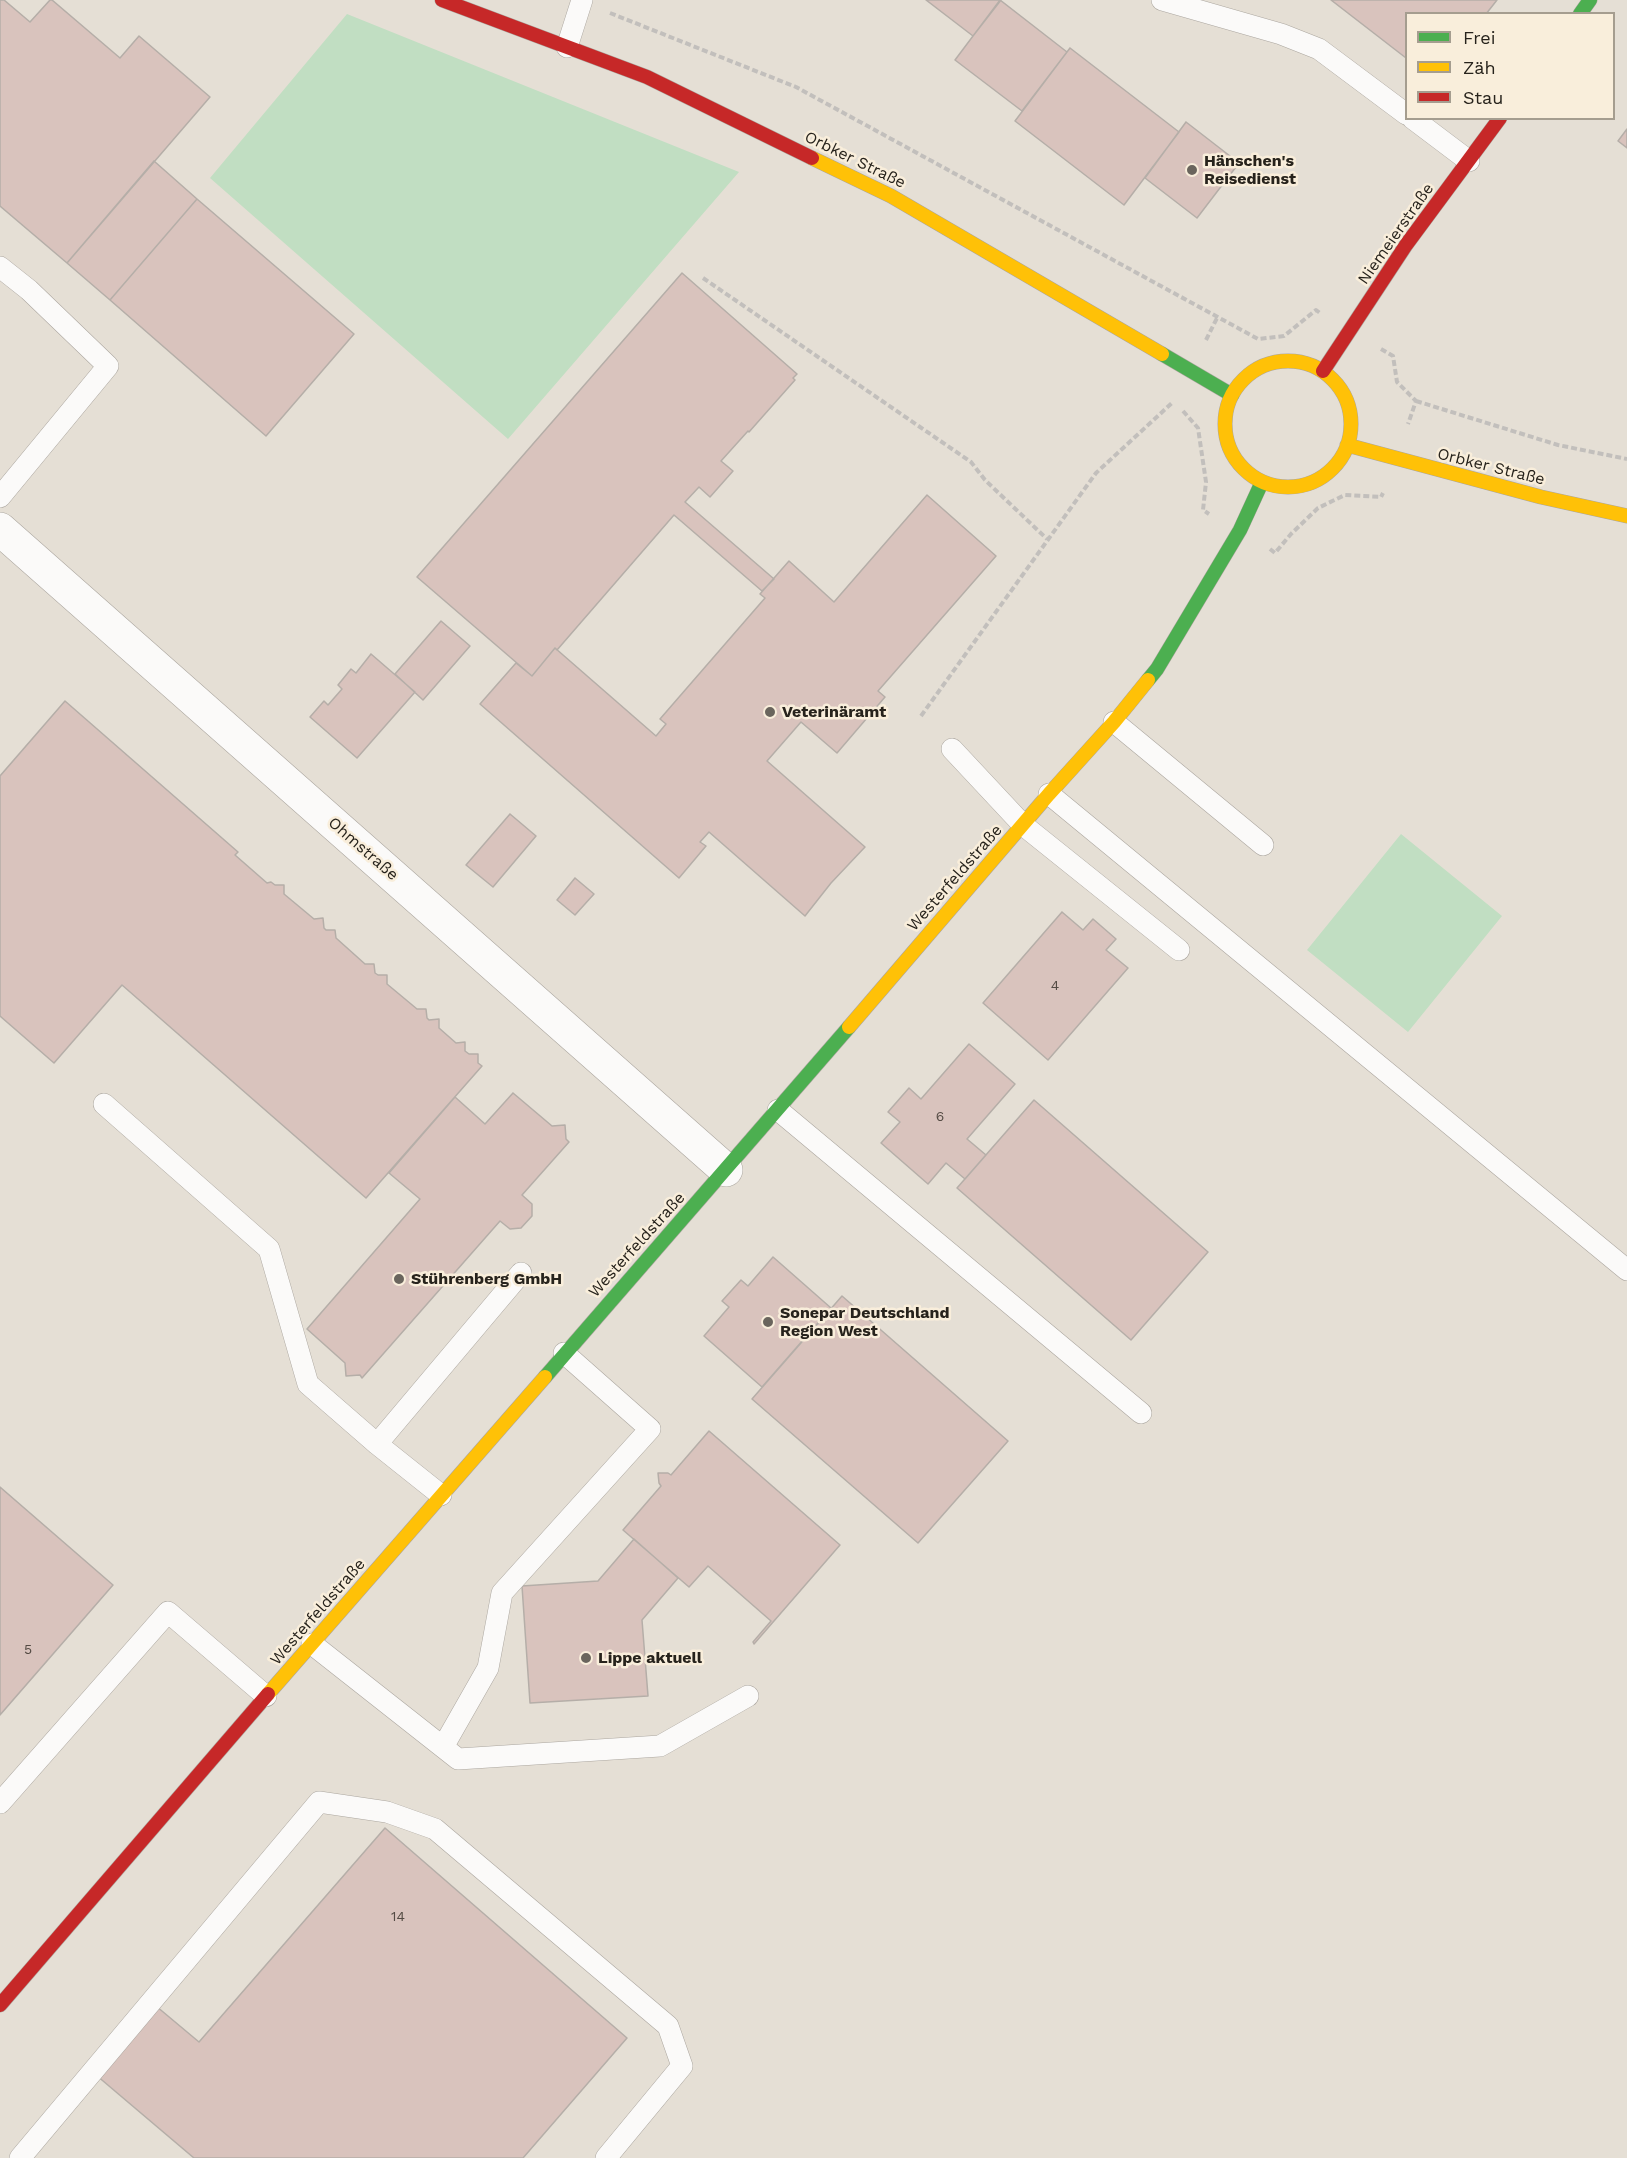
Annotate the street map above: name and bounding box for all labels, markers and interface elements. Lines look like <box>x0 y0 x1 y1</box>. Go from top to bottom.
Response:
legend <box>1405 12 1615 120</box>
text: Frei <box>1463 27 1495 48</box>
text: Zäh <box>1463 57 1496 78</box>
text: Stau <box>1463 87 1503 108</box>
street label: Orbker Straße <box>801 127 909 193</box>
place label: Hänschen's Reisedienst <box>1204 151 1296 189</box>
marker: Hänschen's Reisedienst <box>1185 163 1199 177</box>
street label: Niemeierstraße <box>1354 180 1438 288</box>
street label: Orbker Straße <box>1435 444 1547 490</box>
place label: Veterinäramt <box>782 702 886 722</box>
marker: Veterinäramt <box>763 705 777 719</box>
street label: Ohmstraße <box>324 813 402 885</box>
street label: Westerfeldstraße <box>904 821 1006 935</box>
house number: 4 <box>1051 978 1059 994</box>
house number: 6 <box>936 1109 944 1125</box>
street label: Westerfeldstraße <box>585 1188 689 1302</box>
place label: Stührenberg GmbH <box>411 1269 562 1289</box>
marker: Stührenberg GmbH <box>392 1272 406 1286</box>
place label: Sonepar Deutschland Region West <box>780 1303 949 1341</box>
marker: Sonepar Deutschland Region West <box>761 1315 775 1329</box>
street label: Westerfeldstraße <box>267 1555 369 1669</box>
house number: 5 <box>24 1642 32 1658</box>
place label: Lippe aktuell <box>598 1648 702 1668</box>
marker: Lippe aktuell <box>579 1651 593 1665</box>
house number: 14 <box>391 1909 405 1925</box>

